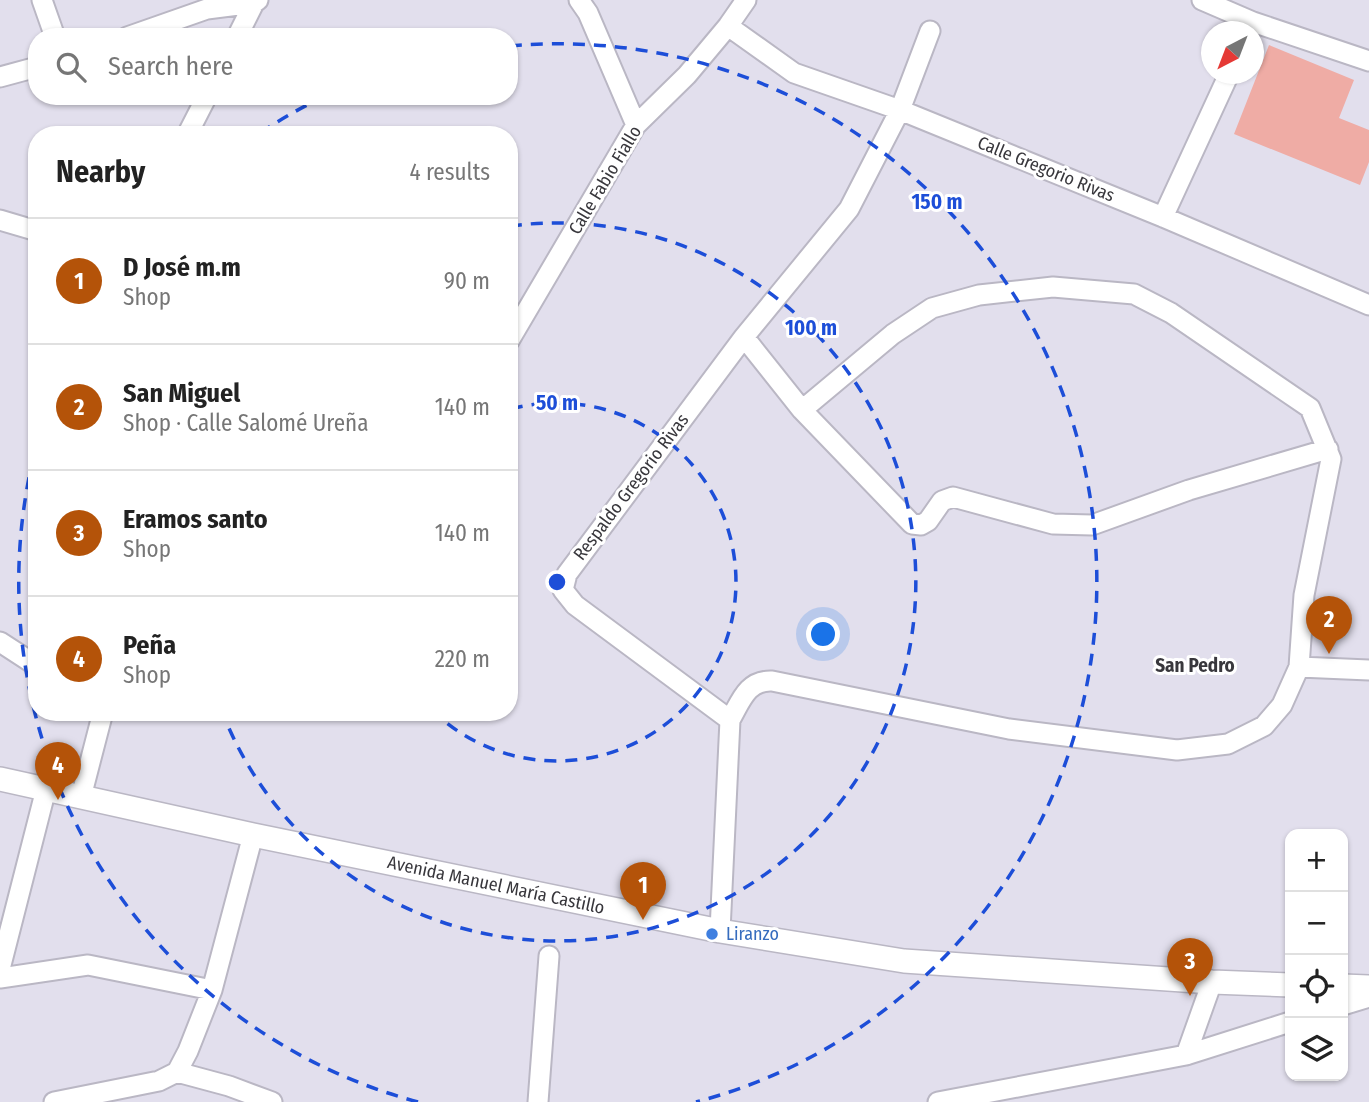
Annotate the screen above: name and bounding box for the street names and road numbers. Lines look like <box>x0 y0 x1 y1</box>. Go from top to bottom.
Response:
street label: Calle Fabio Fiallo <box>564 122 646 238</box>
street label: Calle Gregorio Rivas <box>974 131 1118 207</box>
street label: Respaldo Gregorio Rivas <box>569 409 693 565</box>
street label: Avenida Manuel María Castillo <box>385 851 607 919</box>

